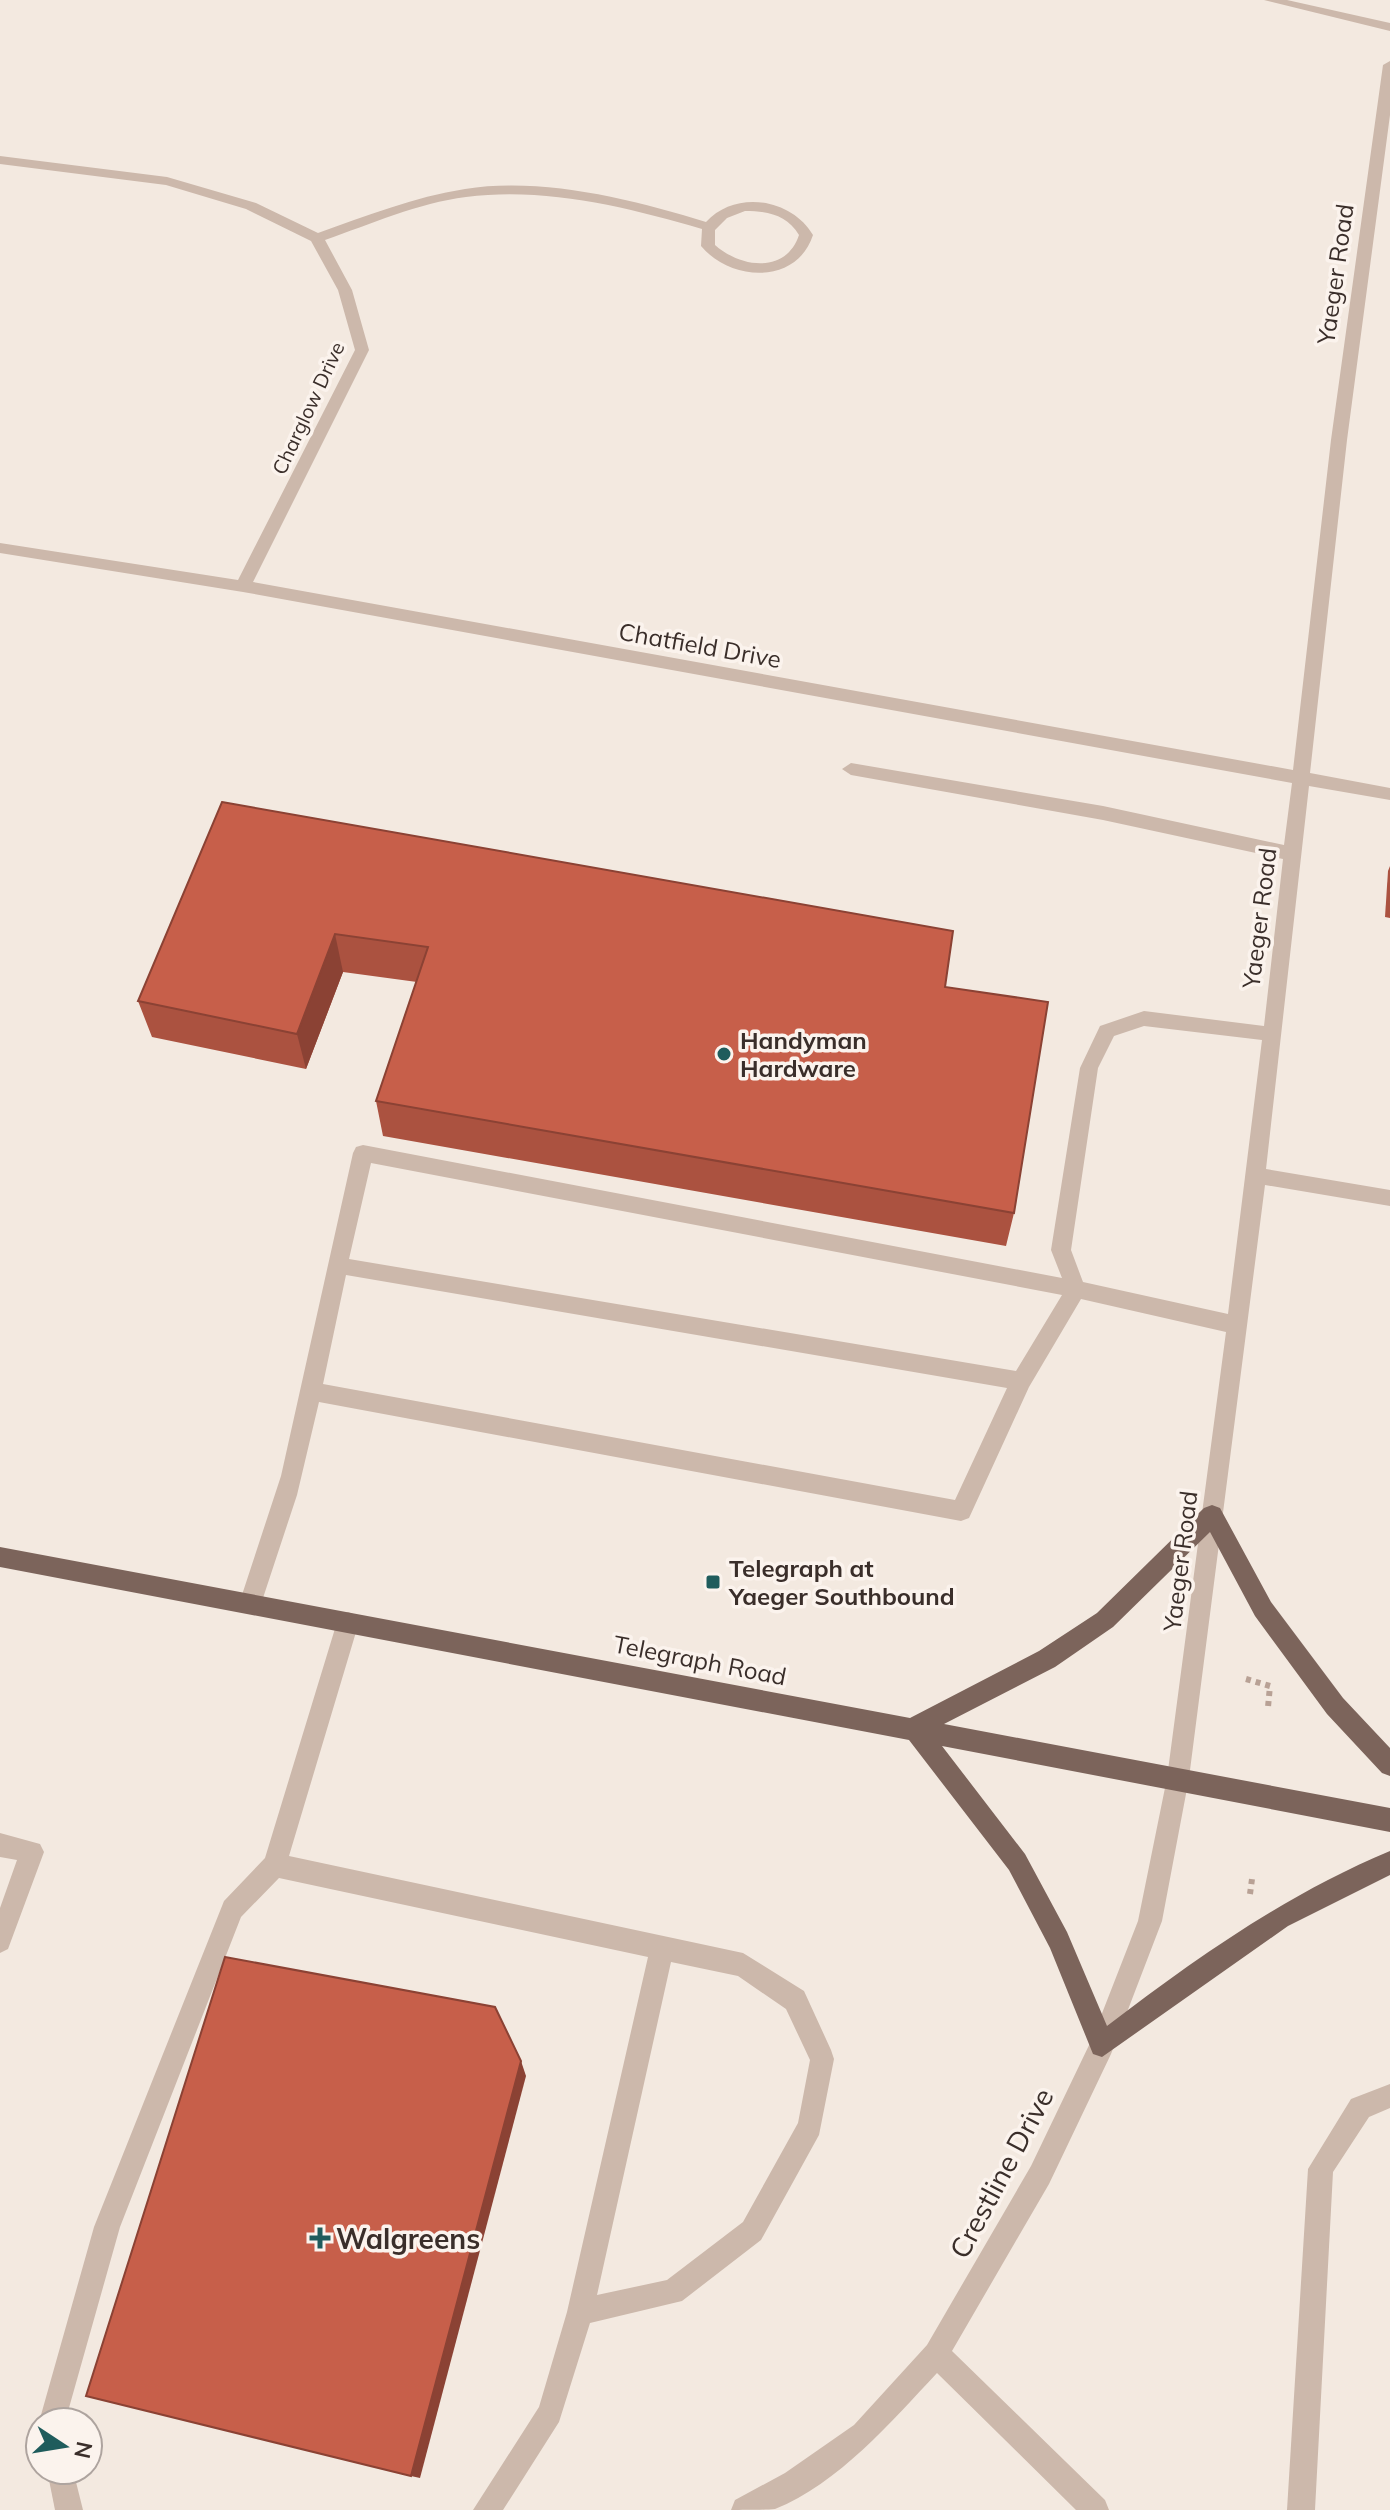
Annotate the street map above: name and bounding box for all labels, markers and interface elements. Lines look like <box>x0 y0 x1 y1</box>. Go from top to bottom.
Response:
street label: Yaeger Road <box>1310 202 1360 347</box>
street label: Charglow Drive <box>266 338 350 478</box>
street label: Chatfield Drive <box>616 616 784 674</box>
street label: Yaeger Road <box>1235 846 1283 991</box>
place label: Handyman Hardware <box>740 1025 867 1083</box>
marker: Handyman Hardware <box>715 1045 733 1063</box>
street label: Yaeger Road <box>1156 1489 1204 1634</box>
place label: Telegraph at Yaeger Southbound <box>728 1553 955 1611</box>
marker: Telegraph at Yaeger Southbound <box>704 1573 722 1591</box>
street label: Telegraph Road <box>611 1629 789 1691</box>
street label: Crestline Drive <box>941 2082 1061 2264</box>
place label: Walgreens <box>336 2221 480 2256</box>
marker: Walgreens <box>311 2229 329 2247</box>
north arrow <box>24 2406 104 2486</box>
text: N <box>68 2439 99 2461</box>

